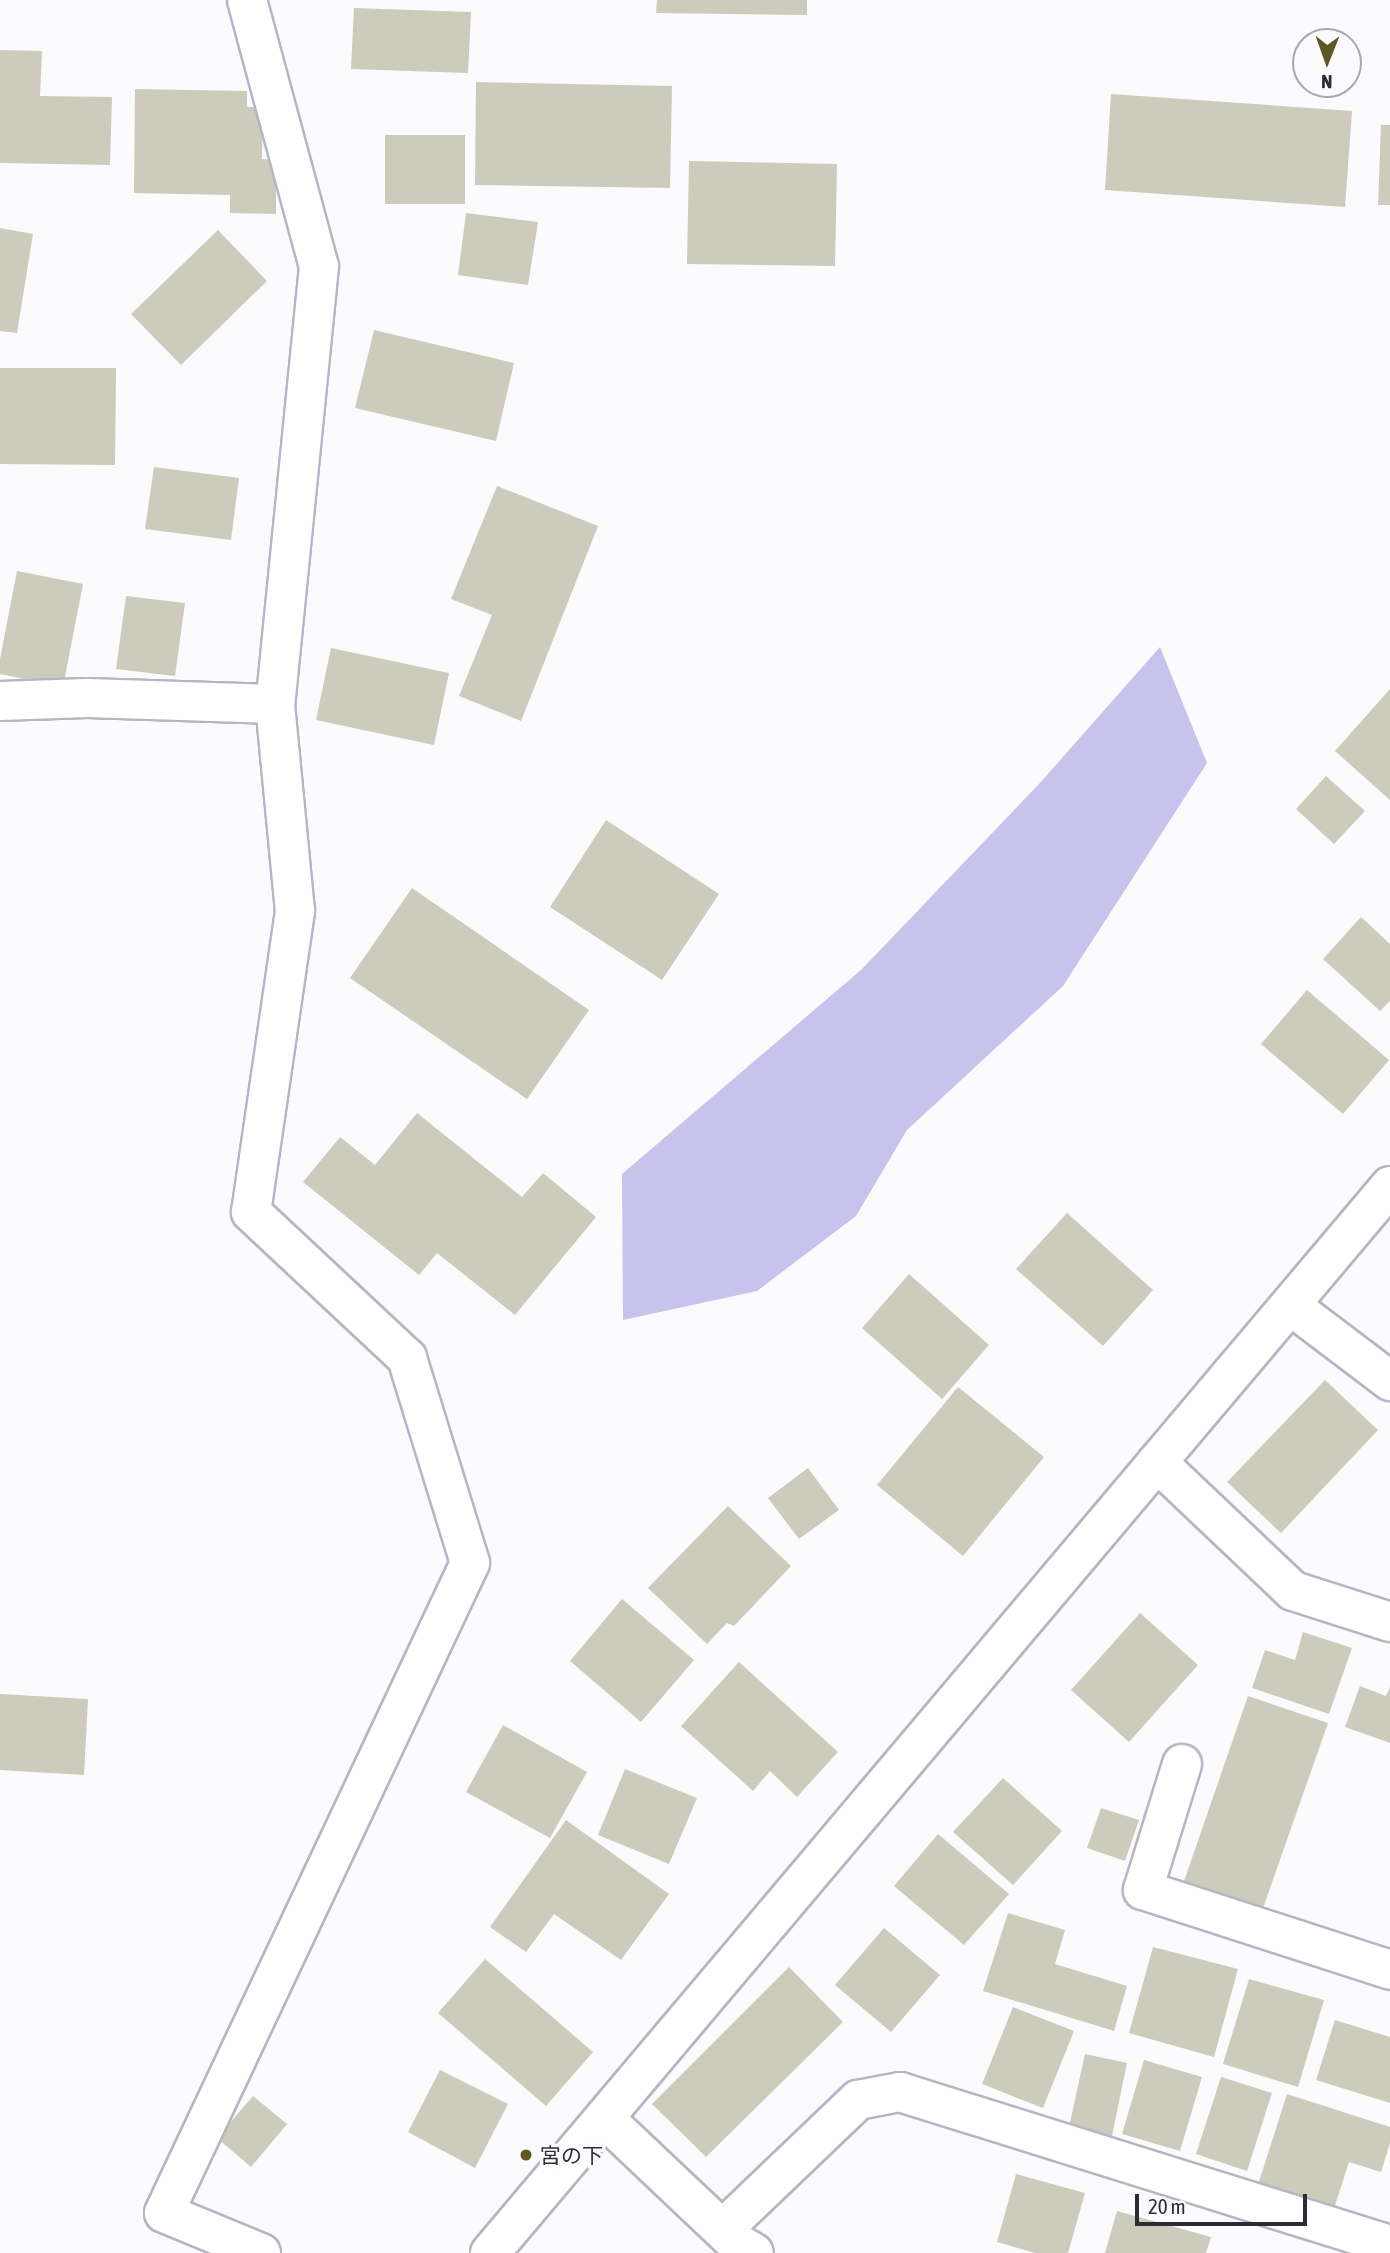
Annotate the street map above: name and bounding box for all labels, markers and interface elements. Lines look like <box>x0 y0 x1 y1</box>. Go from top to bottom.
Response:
north arrow <box>1292 28 1362 98</box>
text: N <box>1321 71 1332 93</box>
place label: 宮の下 <box>540 2142 603 2168</box>
marker: 宮の下 <box>518 2147 534 2163</box>
scale bar <box>1138 2180 1310 2224</box>
text: 20 m <box>1148 2194 1186 2218</box>

